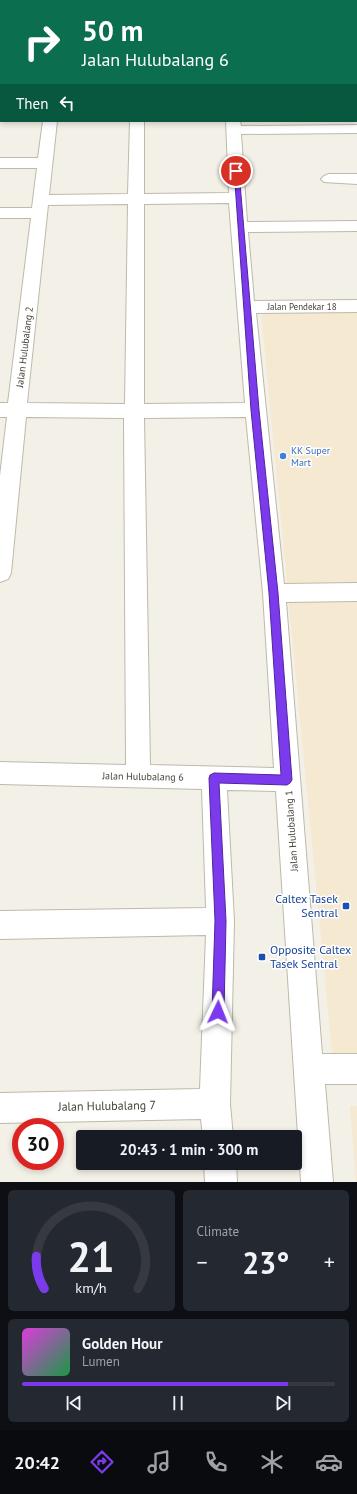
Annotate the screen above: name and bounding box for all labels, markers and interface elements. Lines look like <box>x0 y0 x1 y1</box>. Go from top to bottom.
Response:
text: 50 m <box>82 12 143 49</box>
icon: right <box>16 16 68 68</box>
text: Jalan Hulubalang 6 <box>82 48 229 71</box>
icon: left <box>56 92 78 114</box>
text: Then <box>16 94 48 113</box>
pin <box>219 154 253 188</box>
icon: arrive <box>225 160 247 182</box>
street label: Jalan Pendekar 18 <box>266 301 337 312</box>
street label: Jalan Hulubalang 2 <box>13 306 36 389</box>
place label: KK Super Mart <box>291 444 331 469</box>
marker: KK Super Mart <box>278 451 288 461</box>
street label: Jalan Hulubalang 6 <box>101 769 184 784</box>
street label: Jalan Hulubalang 1 <box>282 790 301 873</box>
place label: Caltex Tasek Sentral <box>275 891 338 920</box>
marker: Caltex Tasek Sentral <box>341 901 351 911</box>
place label: Opposite Caltex Tasek Sentral <box>270 942 351 971</box>
marker: Opposite Caltex Tasek Sentral <box>257 952 267 962</box>
position arrow <box>197 991 239 1033</box>
street label: Jalan Hulubalang 7 <box>57 1097 156 1114</box>
speed limit sign: 30 <box>12 1118 64 1170</box>
text: 20:43 · 1 min · 300 m <box>120 1140 258 1159</box>
text: Climate <box>197 1223 239 1240</box>
text: 21 <box>68 1229 115 1282</box>
text: 23° <box>242 1243 289 1282</box>
text: − <box>197 1248 208 1276</box>
text: + <box>324 1248 335 1276</box>
text: km/h <box>76 1277 107 1296</box>
text: Golden Hour <box>82 1334 162 1353</box>
text: Lumen <box>82 1353 120 1370</box>
icon: previous <box>63 1392 85 1414</box>
icon: pause <box>167 1392 189 1414</box>
icon: next <box>272 1392 294 1414</box>
icon: directions <box>88 1448 116 1476</box>
icon: music <box>145 1448 173 1476</box>
icon: phone <box>202 1448 230 1476</box>
icon: climate <box>258 1448 286 1476</box>
icon: car <box>315 1448 343 1476</box>
text: 20:42 <box>14 1451 60 1474</box>

